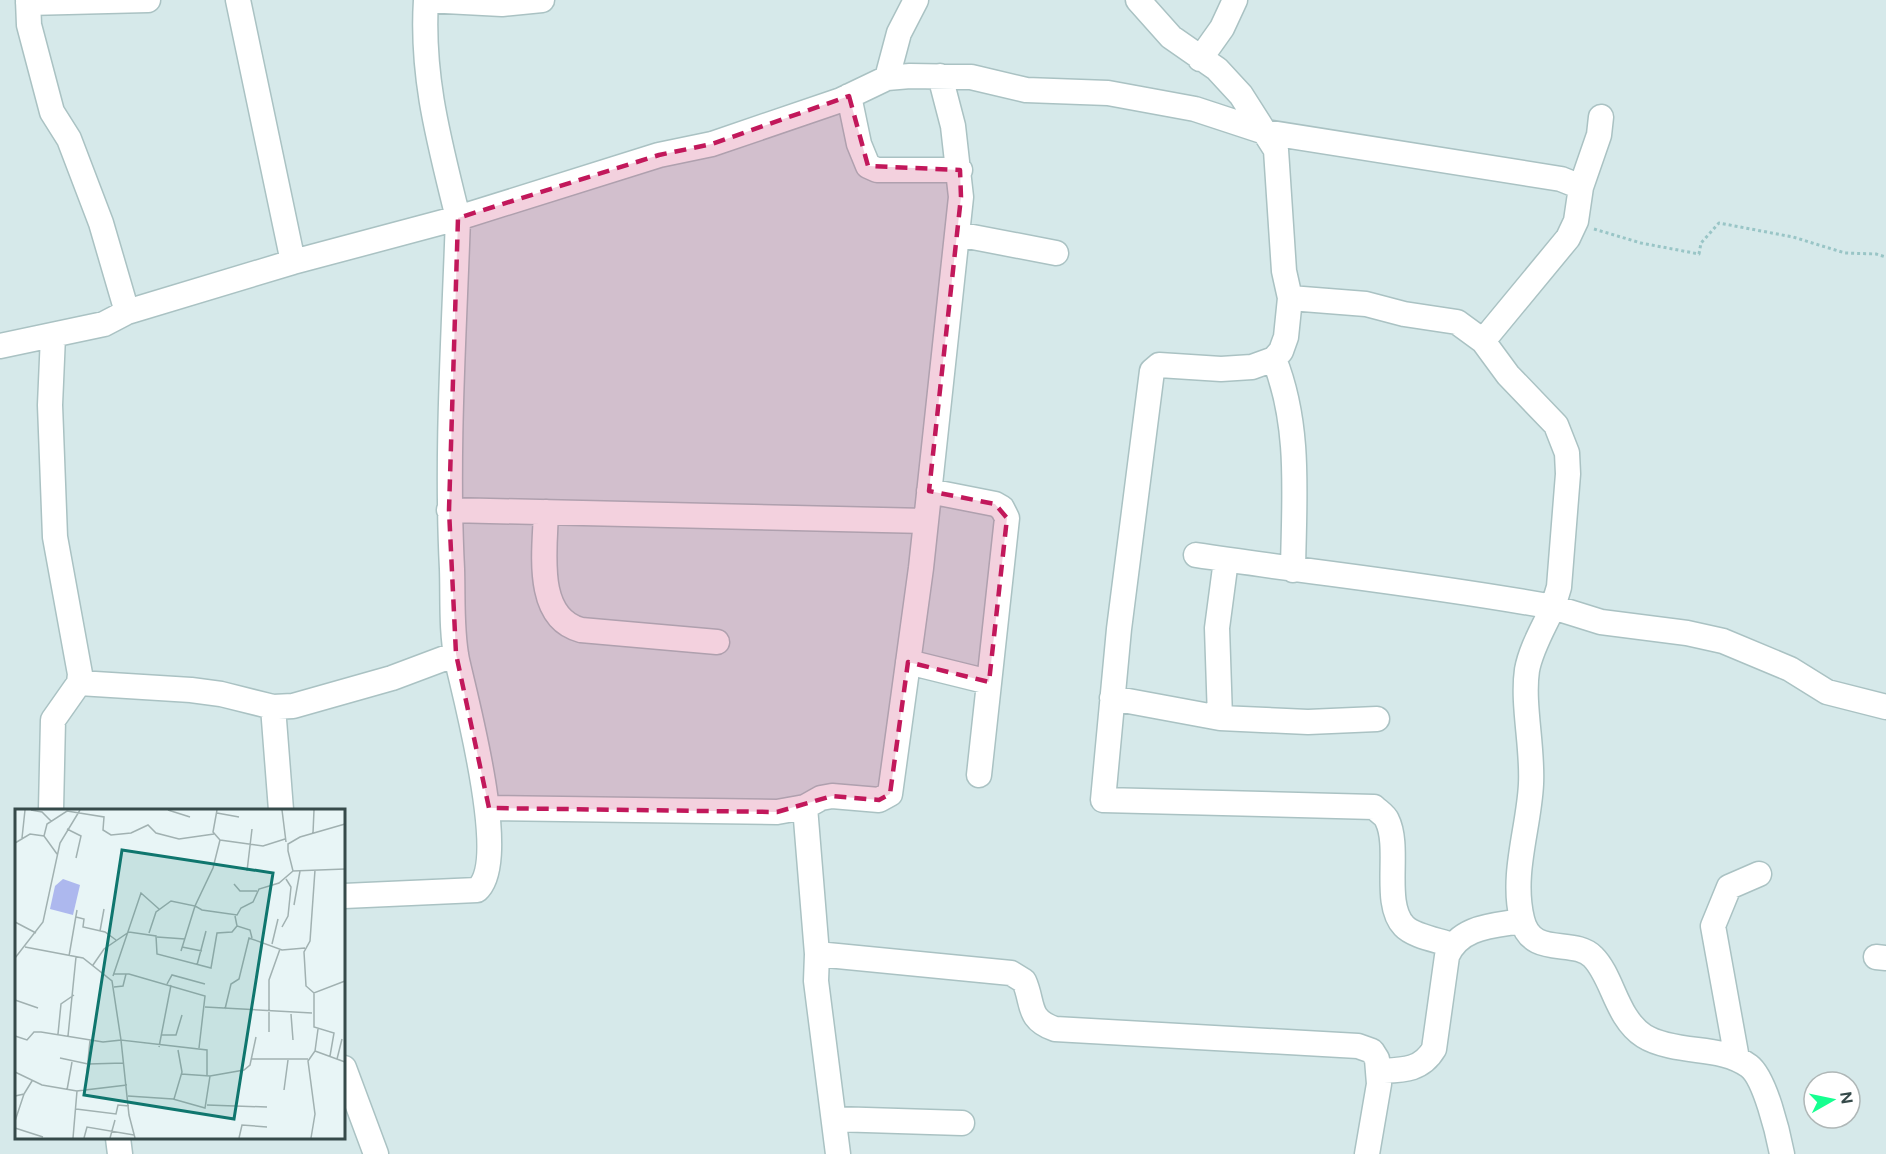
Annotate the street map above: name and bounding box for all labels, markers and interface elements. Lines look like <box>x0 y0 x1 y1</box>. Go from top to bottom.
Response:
inset map <box>15 809 345 1139</box>
north arrow <box>1802 1070 1862 1130</box>
text: N <box>1836 1090 1857 1105</box>

